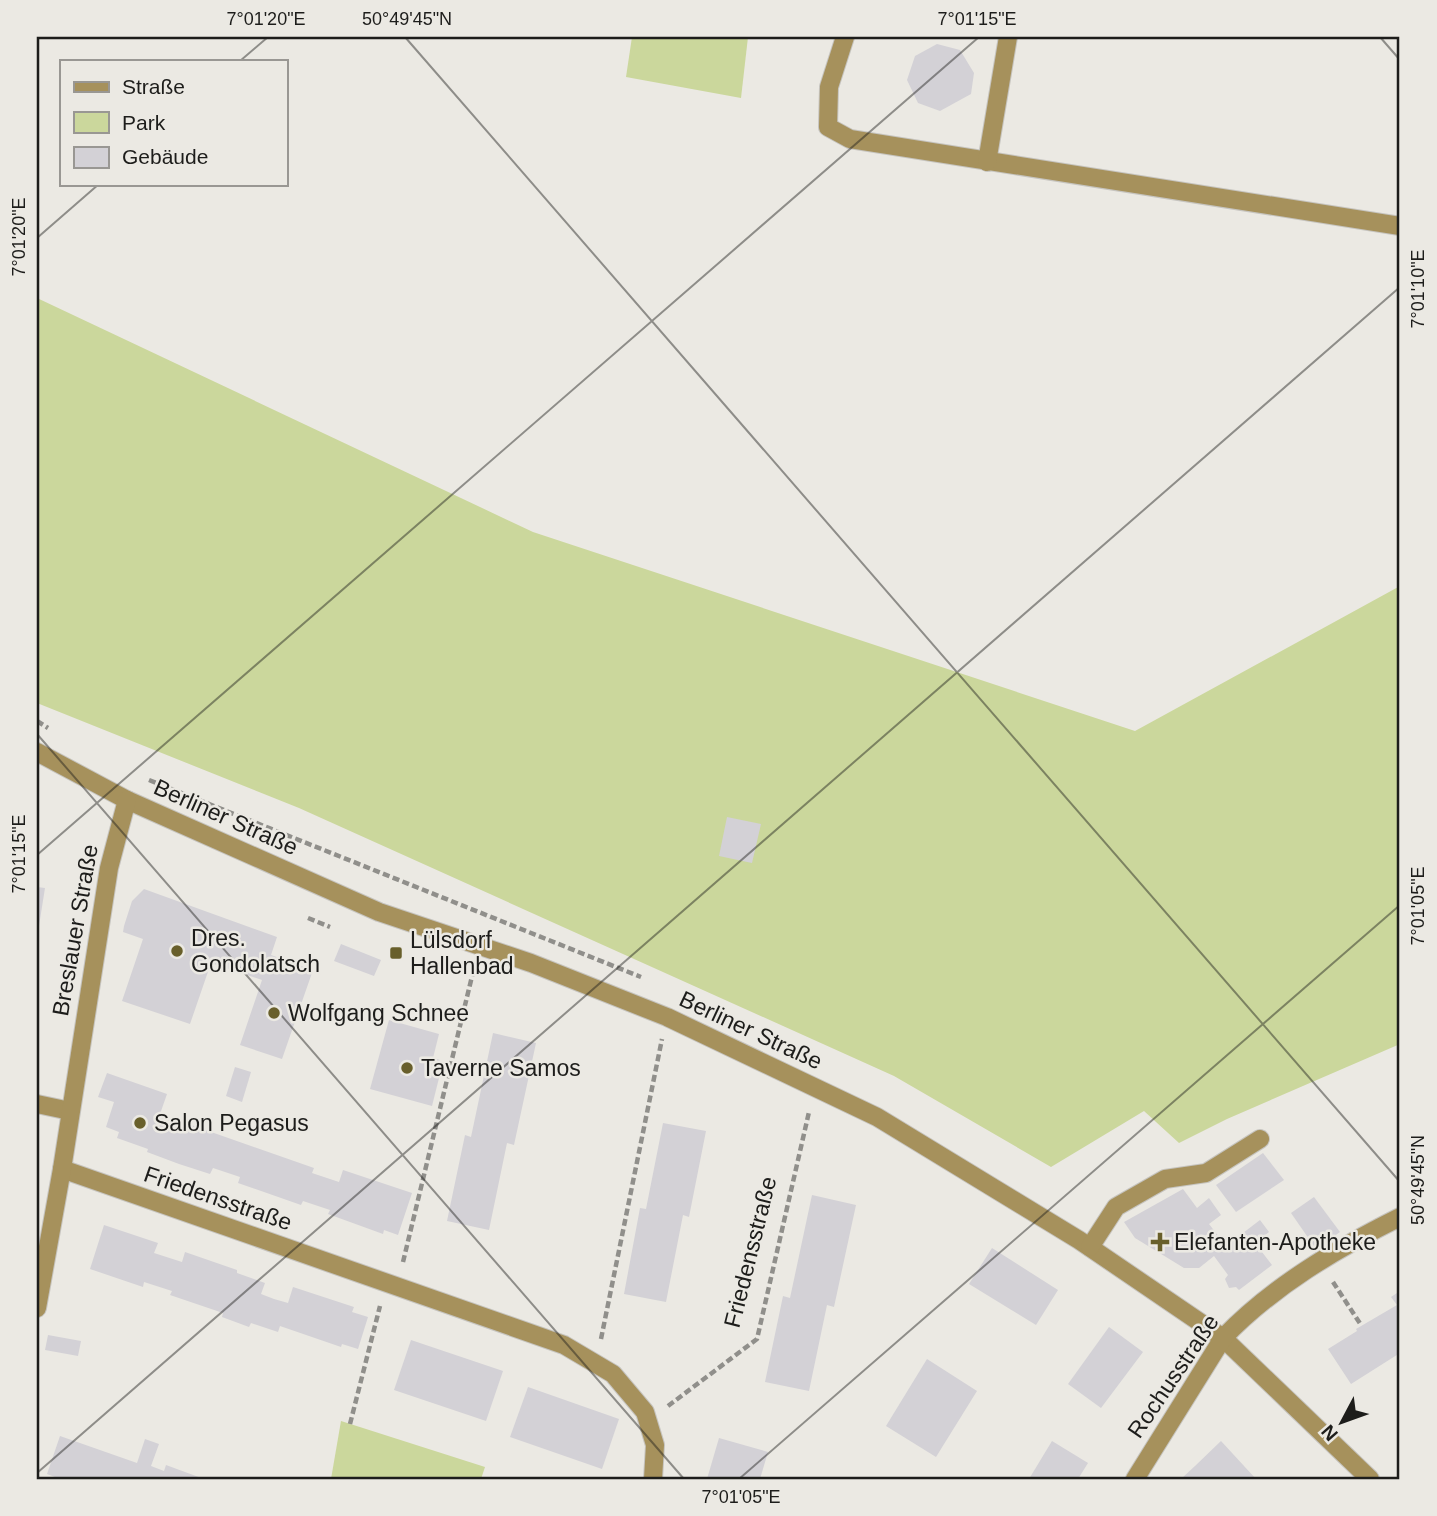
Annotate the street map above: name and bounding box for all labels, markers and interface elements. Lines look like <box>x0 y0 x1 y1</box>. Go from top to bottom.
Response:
text: 7°01'20"E <box>226 9 306 29</box>
text: 50°49'45"N <box>362 9 452 29</box>
text: 7°01'15"E <box>937 9 1017 29</box>
legend <box>60 60 287 186</box>
text: Straße <box>122 75 185 98</box>
text: Park <box>122 111 166 134</box>
text: Gebäude <box>122 145 208 168</box>
text: 7°01'20"E <box>9 197 29 277</box>
text: 7°01'10"E <box>1408 249 1428 329</box>
street label: Berliner Straße <box>150 774 302 860</box>
text: 7°01'15"E <box>9 814 29 894</box>
street label: Breslauer Straße <box>47 842 103 1018</box>
text: 7°01'05"E <box>1408 866 1428 946</box>
place label: Dres. Gondolatsch <box>191 925 320 977</box>
place label: Lülsdorf Hallenbad <box>410 927 514 979</box>
marker: Dres. Gondolatsch <box>169 943 185 959</box>
marker: Lülsdorf Hallenbad <box>388 945 404 961</box>
street label: Berliner Straße <box>675 986 827 1074</box>
place label: Wolfgang Schnee <box>288 1000 469 1026</box>
marker: Wolfgang Schnee <box>266 1005 282 1021</box>
place label: Taverne Samos <box>421 1055 581 1081</box>
marker: Taverne Samos <box>399 1060 415 1076</box>
place label: Salon Pegasus <box>154 1110 309 1136</box>
marker: Salon Pegasus <box>132 1115 148 1131</box>
text: 50°49'45"N <box>1408 1135 1428 1225</box>
street label: Friedensstraße <box>141 1161 295 1235</box>
street label: Friedensstraße <box>719 1174 781 1330</box>
place label: Elefanten-Apotheke <box>1174 1229 1376 1255</box>
marker: Elefanten-Apotheke <box>1152 1234 1168 1250</box>
street label: Rochusstraße <box>1122 1309 1224 1443</box>
north arrow <box>1308 1386 1378 1456</box>
text: N <box>1317 1421 1342 1445</box>
text: 7°01'05"E <box>701 1487 781 1507</box>

